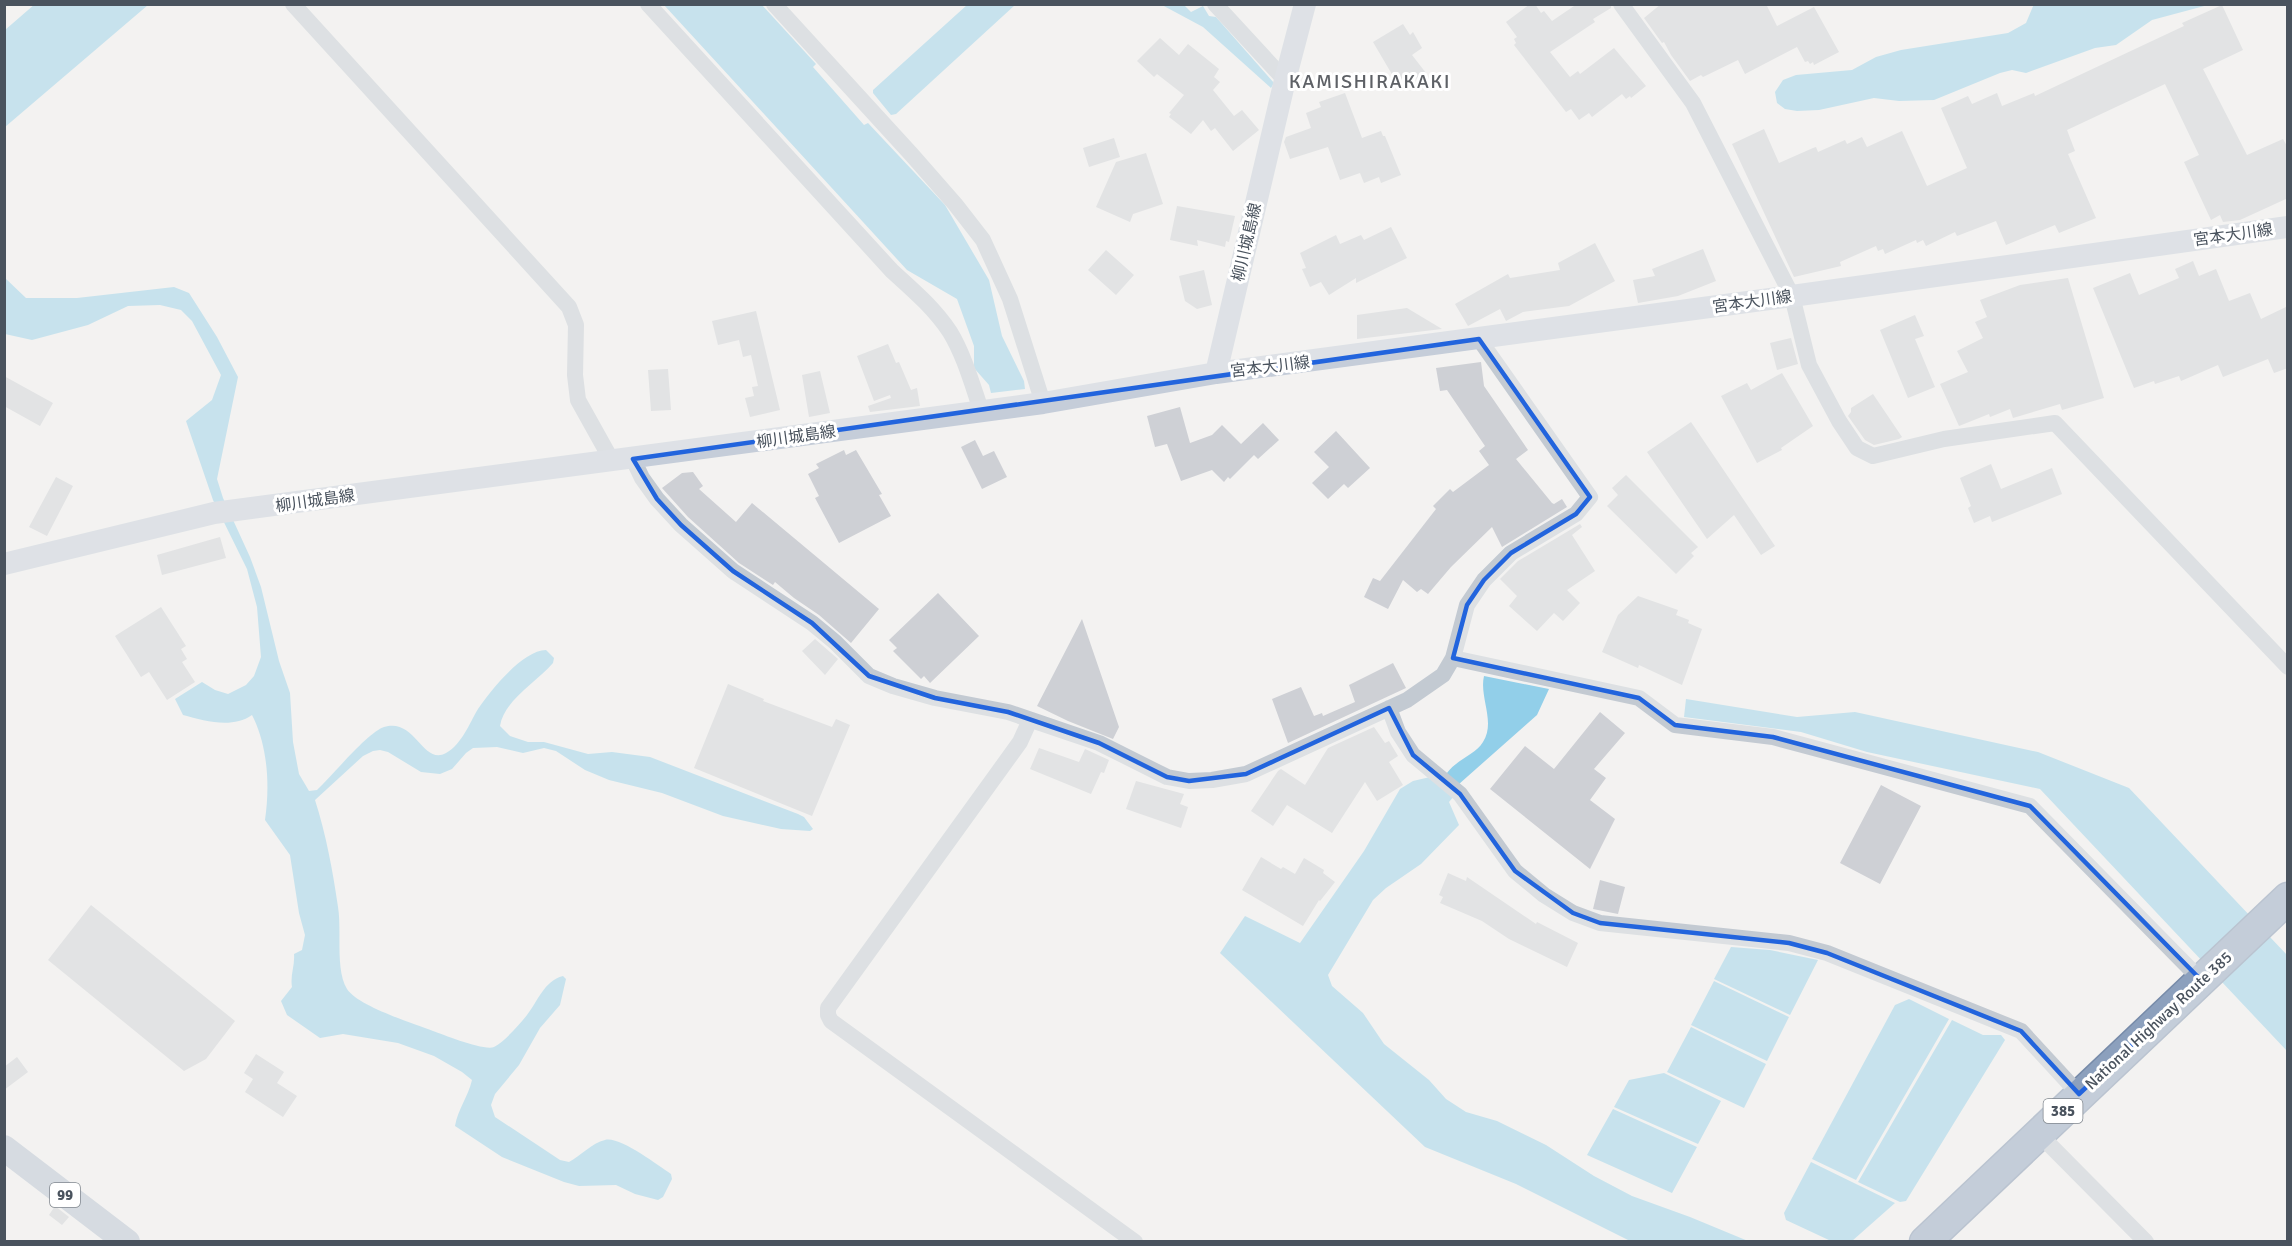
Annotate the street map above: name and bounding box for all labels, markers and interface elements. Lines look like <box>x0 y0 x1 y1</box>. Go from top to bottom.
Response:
district label: KAMISHIRAKAKI <box>1289 69 1451 94</box>
street label: 柳川城島線 <box>1228 201 1266 283</box>
street label: 宮本大川線 <box>2192 220 2274 250</box>
street label: 宮本大川線 <box>1711 287 1793 317</box>
street label: 宮本大川線 <box>1229 352 1311 382</box>
street label: 柳川城島線 <box>755 422 837 452</box>
street label: 柳川城島線 <box>274 486 356 516</box>
street label: National Highway Route 385 <box>2081 947 2236 1094</box>
road number: 385 <box>2044 1099 2082 1123</box>
road number: 99 <box>50 1183 80 1207</box>

